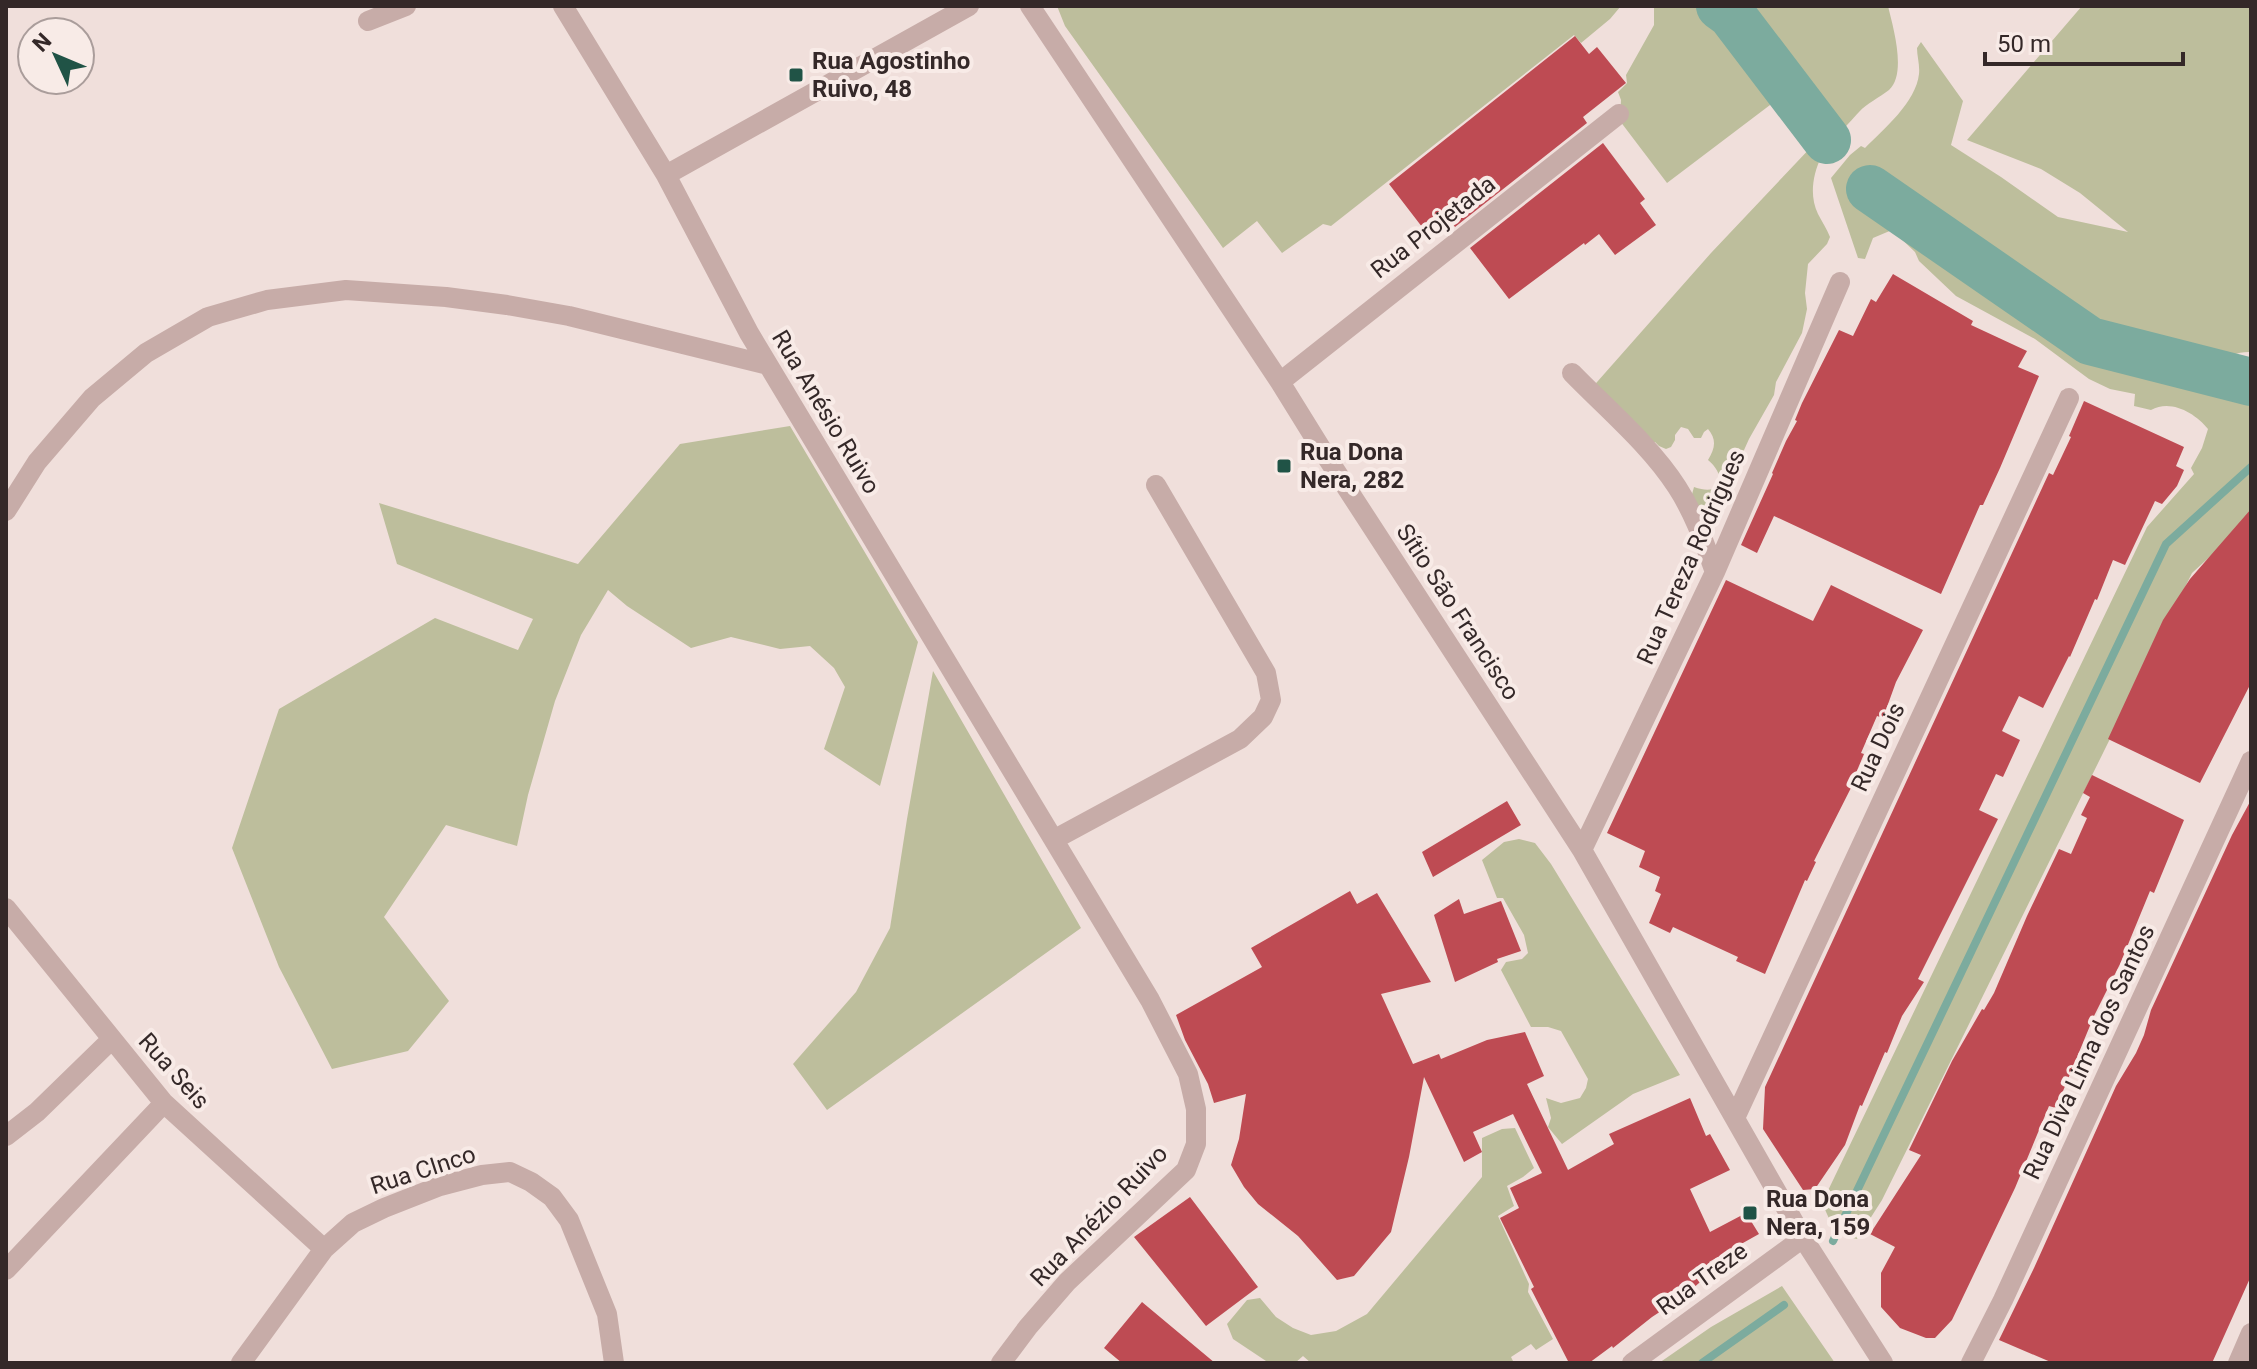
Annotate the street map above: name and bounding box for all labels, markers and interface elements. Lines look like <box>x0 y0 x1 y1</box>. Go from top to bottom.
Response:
north arrow <box>16 16 96 96</box>
scale bar <box>1985 16 2183 66</box>
text: N <box>28 28 56 57</box>
text: 50 m <box>1997 30 2051 58</box>
place label: Rua Agostinho Ruivo, 48 <box>812 47 970 103</box>
marker: Rua Agostinho Ruivo, 48 <box>787 66 805 84</box>
street label: Rua Projetada <box>1365 170 1501 284</box>
street label: Rua Anésio Ruivo <box>766 325 886 499</box>
place label: Rua Dona Nera, 282 <box>1300 438 1404 494</box>
street label: Rua Tereza Rodrigues <box>1631 445 1751 669</box>
marker: Rua Dona Nera, 282 <box>1275 457 1293 475</box>
street label: Sítio São Francisco <box>1391 519 1525 705</box>
street label: Rua Dois <box>1845 698 1911 796</box>
street label: Rua Diva Lima dos Santos <box>2018 920 2160 1184</box>
street label: Rua Seis <box>133 1027 215 1115</box>
street label: Rua CInco <box>367 1140 479 1200</box>
street label: Rua Anézio Ruivo <box>1025 1140 1173 1292</box>
place label: Rua Dona Nera, 159 <box>1766 1185 1870 1241</box>
marker: Rua Dona Nera, 159 <box>1741 1204 1759 1222</box>
street label: Rua Treze <box>1651 1237 1753 1321</box>

